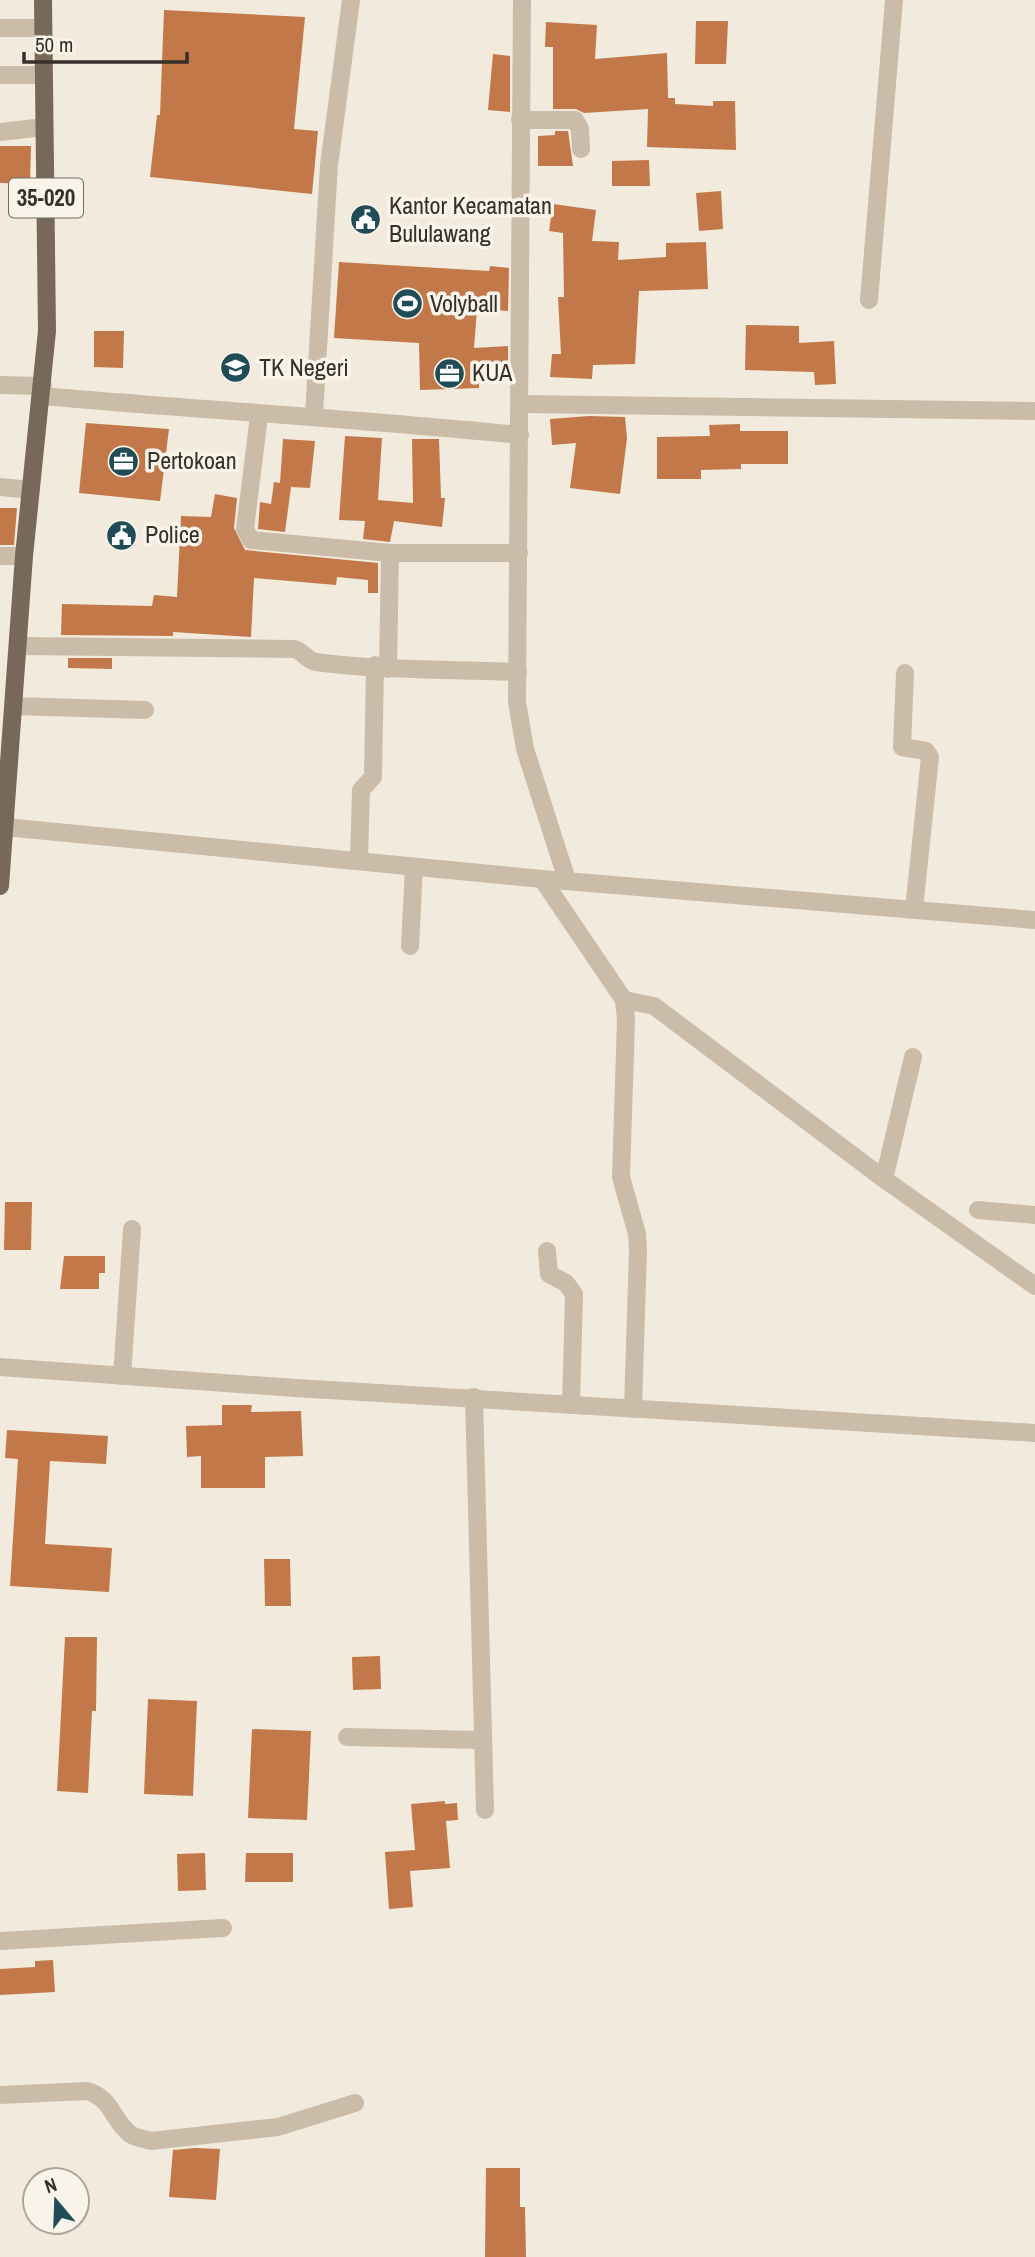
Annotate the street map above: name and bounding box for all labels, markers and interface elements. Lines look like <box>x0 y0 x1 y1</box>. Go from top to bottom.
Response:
scale bar <box>24 21 187 65</box>
text: 50 m <box>35 30 73 59</box>
road number: 35-020 <box>9 178 83 218</box>
place label: Kantor Kecamatan Bululawang <box>389 189 552 249</box>
public building icon: Kantor Kecamatan Bululawang <box>349 203 383 237</box>
sports icon: Volyball <box>390 287 424 321</box>
place label: Volyball <box>430 287 498 319</box>
school or university icon: TK Negeri <box>219 351 253 385</box>
place label: TK Negeri <box>259 351 349 383</box>
office icon: KUA <box>432 356 466 390</box>
place label: KUA <box>472 356 513 388</box>
office icon: Pertokoan <box>107 444 141 478</box>
place label: Pertokoan <box>147 444 237 476</box>
public building icon: Police <box>105 518 139 552</box>
place label: Police <box>145 518 200 550</box>
north arrow <box>21 2166 91 2236</box>
text: N <box>41 2171 60 2199</box>

